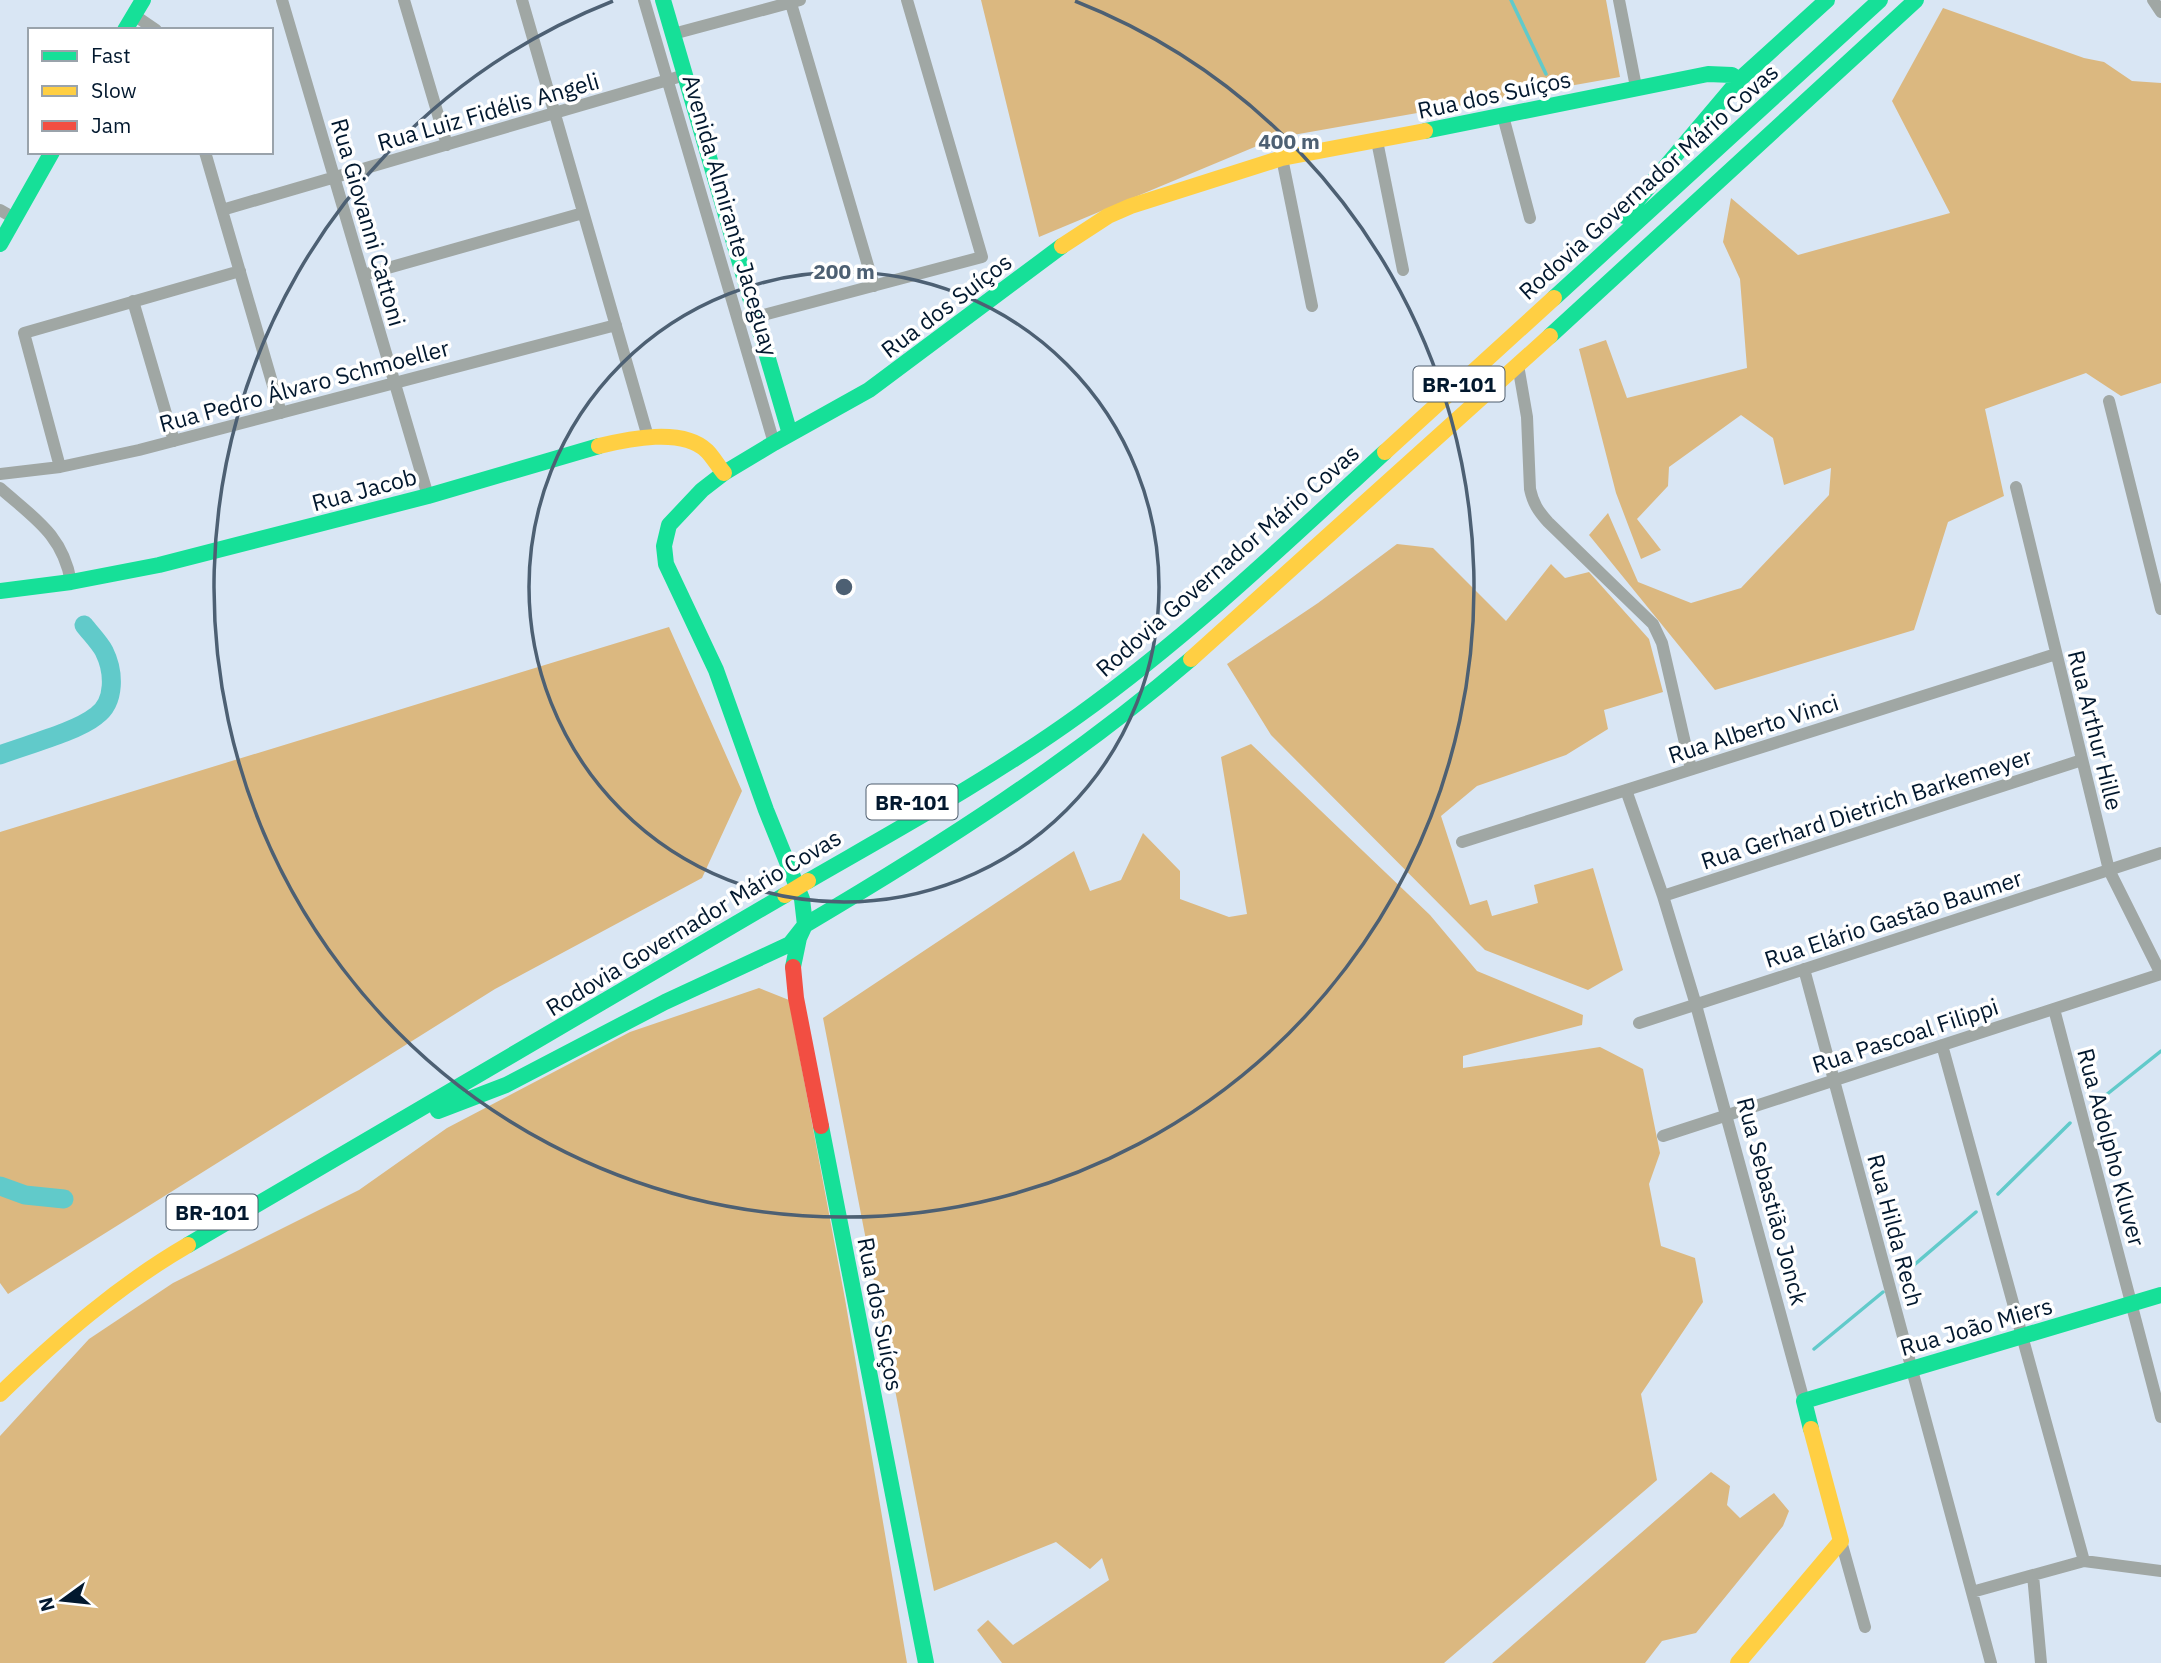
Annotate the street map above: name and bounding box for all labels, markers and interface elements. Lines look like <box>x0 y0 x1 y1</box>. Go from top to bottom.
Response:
legend <box>28 28 273 154</box>
text: Fast <box>91 41 131 69</box>
street label: Rodovia Governador Mário Covas <box>1512 56 1784 306</box>
street label: Rua dos Suíços <box>1415 63 1573 125</box>
street label: Rua Luiz Fidélis Angeli <box>374 65 602 157</box>
street label: Avenida Almirante Jaceguay <box>676 71 786 360</box>
text: Slow <box>91 76 137 104</box>
text: Jam <box>91 111 131 139</box>
street label: Rua Giovanni Cattoni <box>325 115 413 329</box>
text: 400 m <box>1258 127 1320 155</box>
street label: Rua dos Suíços <box>875 246 1017 364</box>
text: 200 m <box>813 257 875 285</box>
street label: Rua Pedro Álvaro Schmoeller <box>156 332 453 438</box>
road number: BR-101 <box>1414 366 1504 402</box>
street label: Rodovia Governador Mário Covas <box>1089 437 1365 683</box>
street label: Rua Jacob <box>308 461 420 517</box>
centre of rings <box>832 575 856 599</box>
street label: Rua Arthur Hille <box>2062 647 2130 813</box>
street label: Rua Alberto Vinci <box>1664 686 1842 770</box>
street label: Rua Gerhard Dietrich Barkemeyer <box>1697 740 2036 876</box>
road number: BR-101 <box>866 784 958 820</box>
street label: Rodovia Governador Mário Covas <box>540 822 846 1022</box>
street label: Rua Elário Gastão Baumer <box>1760 862 2026 974</box>
street label: Rua Pascoal Filippi <box>1808 991 2002 1079</box>
street label: Rua Adolpho Kluver <box>2071 1045 2153 1250</box>
street label: Rua Sebastião Jonck <box>1731 1094 1815 1308</box>
street label: Rua Hilda Rech <box>1861 1151 1931 1309</box>
road number: BR-101 <box>166 1194 258 1230</box>
street label: Rua dos Suíços <box>851 1235 911 1393</box>
street label: Rua João Miers <box>1896 1290 2056 1362</box>
north arrow <box>28 1565 98 1635</box>
text: N <box>33 1595 60 1614</box>

